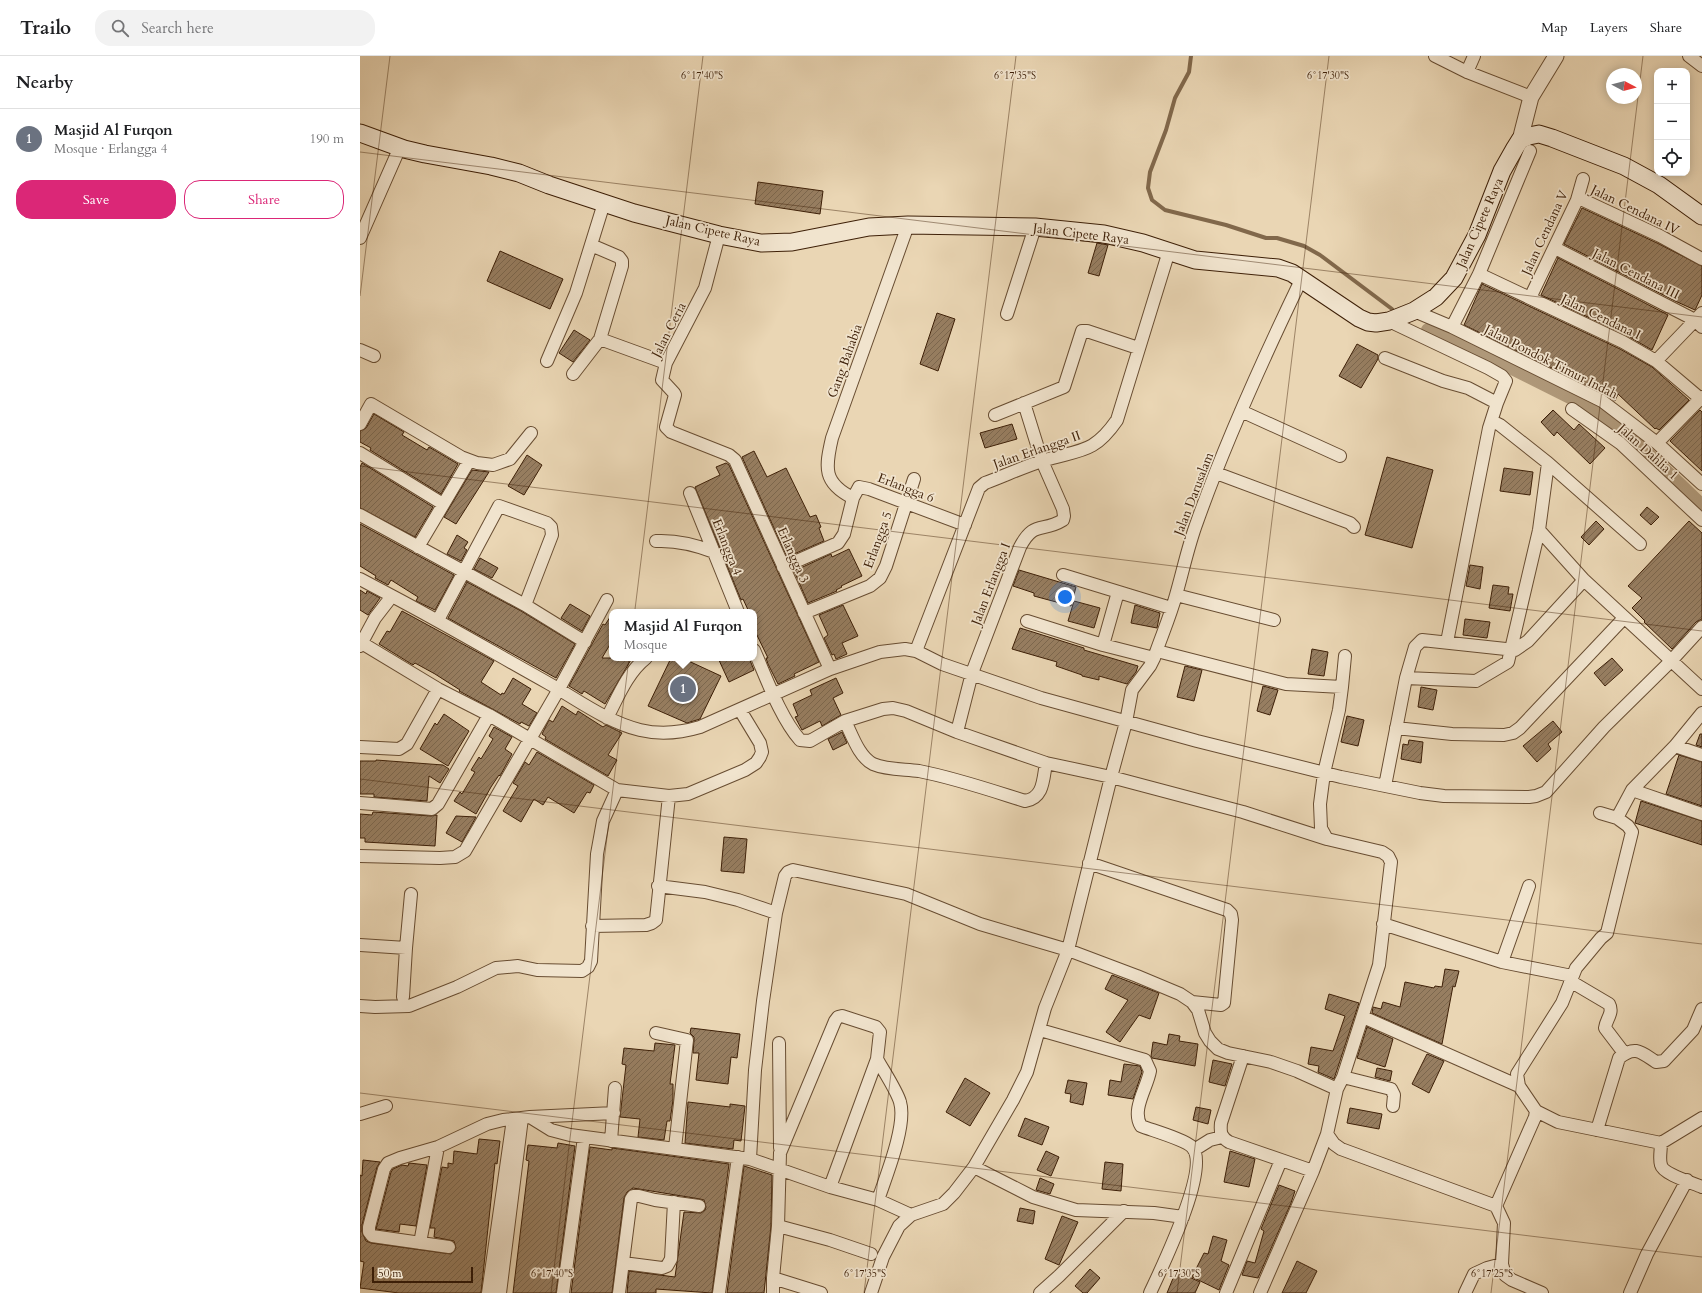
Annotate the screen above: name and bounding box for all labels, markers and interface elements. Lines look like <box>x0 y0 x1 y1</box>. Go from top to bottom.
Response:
search box <box>95 10 375 46</box>
text: Trailo <box>20 15 71 41</box>
icon: search <box>109 17 131 39</box>
text: Search here <box>141 18 214 38</box>
text: Map <box>1541 18 1568 37</box>
text: Layers <box>1590 18 1628 37</box>
text: Share <box>1650 18 1682 37</box>
north arrow <box>1606 68 1642 104</box>
map controls <box>1654 68 1690 176</box>
button: + <box>1654 68 1690 104</box>
text: 6°17'40"S <box>681 69 723 83</box>
text: 6°17'35"S <box>994 69 1036 83</box>
text: 6°17'30"S <box>1307 69 1349 83</box>
text: Nearby <box>16 71 73 94</box>
button: − <box>1654 104 1690 140</box>
text: Masjid Al Furqon <box>54 120 173 140</box>
text: 1 <box>26 130 32 148</box>
text: 190 m <box>310 130 344 148</box>
text: Mosque · Erlangga 4 <box>54 140 167 158</box>
button: locate <box>1654 140 1690 176</box>
street label: Jalan Cipete Raya <box>1451 175 1508 273</box>
button: Save <box>16 180 176 219</box>
button: Share <box>184 180 344 219</box>
street label: Jalan Cendana IV <box>1586 180 1683 239</box>
street label: Jalan Cendana V <box>1517 187 1573 280</box>
street label: Jalan Cipete Raya <box>662 211 763 251</box>
street label: Jalan Cipete Raya <box>1030 219 1131 249</box>
street label: Jalan Cendana III <box>1588 243 1683 304</box>
street label: Jalan Cendana I <box>1556 289 1644 344</box>
street label: Jalan Ceria <box>647 299 691 362</box>
street label: Jalan Pondok Timur Indah <box>1479 320 1621 403</box>
street label: Gang Bahabia <box>823 321 867 401</box>
street label: Jalan Dahlia 1 <box>1612 419 1682 484</box>
street label: Jalan Erlangga II <box>989 427 1083 474</box>
street label: Jalan Darusalam <box>1169 450 1218 540</box>
street label: Erlangga 6 <box>875 469 937 507</box>
street label: Erlangga 5 <box>859 509 897 571</box>
street label: Erlangga 4 <box>708 516 747 578</box>
street label: Erlangga 3 <box>773 524 813 586</box>
street label: Jalan Erlangga I <box>966 540 1015 630</box>
your location <box>1055 587 1075 607</box>
popup <box>609 609 757 661</box>
text: Masjid Al Furqon <box>624 616 742 636</box>
text: Mosque <box>624 636 667 654</box>
pin: 1 <box>670 674 696 704</box>
scale bar <box>372 1265 473 1284</box>
text: 50 m <box>378 1266 402 1281</box>
text: 6°17'40"S <box>531 1267 573 1281</box>
text: 6°17'35"S <box>844 1267 886 1281</box>
text: 6°17'30"S <box>1158 1267 1200 1281</box>
text: 6°17'25"S <box>1471 1267 1513 1281</box>

